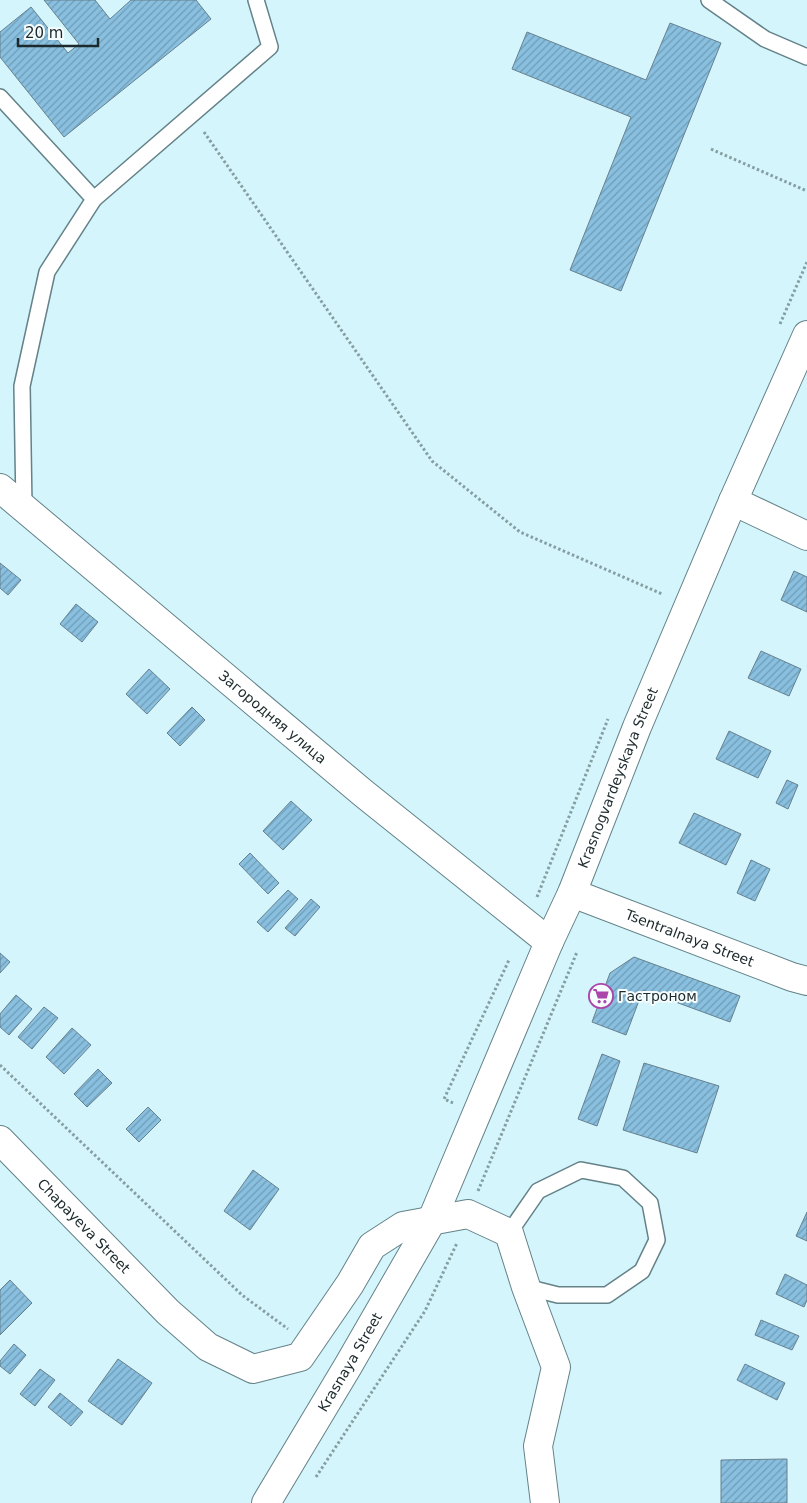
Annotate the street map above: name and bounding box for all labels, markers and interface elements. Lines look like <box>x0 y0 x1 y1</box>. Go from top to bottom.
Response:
scale bar <box>18 15 98 47</box>
text: 20 m <box>25 24 63 42</box>
street label: Загородняя улица <box>216 667 330 767</box>
street label: Krasnogvardeyskaya Street <box>575 684 661 870</box>
street label: Tsentralnaya Street <box>622 906 757 970</box>
supermarket icon: Гастроном <box>588 983 614 1009</box>
place label: Гастроном <box>618 988 697 1004</box>
street label: Chapayeva Street <box>34 1175 134 1277</box>
street label: Krasnaya Street <box>315 1309 385 1415</box>

